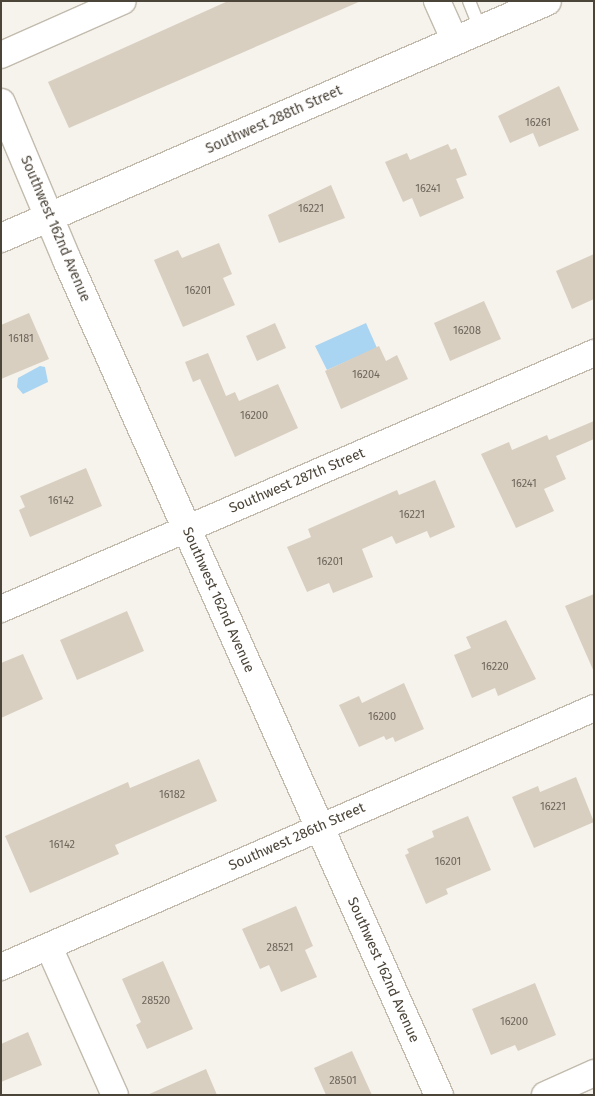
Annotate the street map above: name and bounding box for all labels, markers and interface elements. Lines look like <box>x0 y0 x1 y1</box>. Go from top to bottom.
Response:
street label: Southwest 288th Street <box>203 82 345 158</box>
house number: 16261 <box>525 116 551 130</box>
street label: Southwest 162nd Avenue <box>17 153 93 305</box>
house number: 16241 <box>415 182 441 196</box>
house number: 16221 <box>298 202 324 216</box>
house number: 16201 <box>185 284 211 298</box>
house number: 16208 <box>453 324 481 338</box>
house number: 16181 <box>8 332 34 346</box>
house number: 16204 <box>352 368 380 382</box>
house number: 16200 <box>240 409 268 423</box>
street label: Southwest 287th Street <box>227 445 367 517</box>
house number: 16241 <box>511 477 537 491</box>
house number: 16142 <box>48 494 74 508</box>
house number: 16221 <box>399 508 425 522</box>
street label: Southwest 162nd Avenue <box>178 525 258 675</box>
house number: 16201 <box>317 555 343 569</box>
house number: 16220 <box>481 660 509 674</box>
house number: 16200 <box>368 710 396 724</box>
house number: 16182 <box>159 788 185 802</box>
street label: Southwest 286th Street <box>226 799 368 875</box>
house number: 16221 <box>540 800 566 814</box>
house number: 16142 <box>49 838 75 852</box>
house number: 16201 <box>435 855 461 869</box>
street label: Southwest 162nd Avenue <box>343 895 423 1045</box>
house number: 28521 <box>267 941 293 955</box>
house number: 28520 <box>142 994 170 1008</box>
house number: 16200 <box>500 1015 528 1029</box>
house number: 28501 <box>329 1074 357 1088</box>

